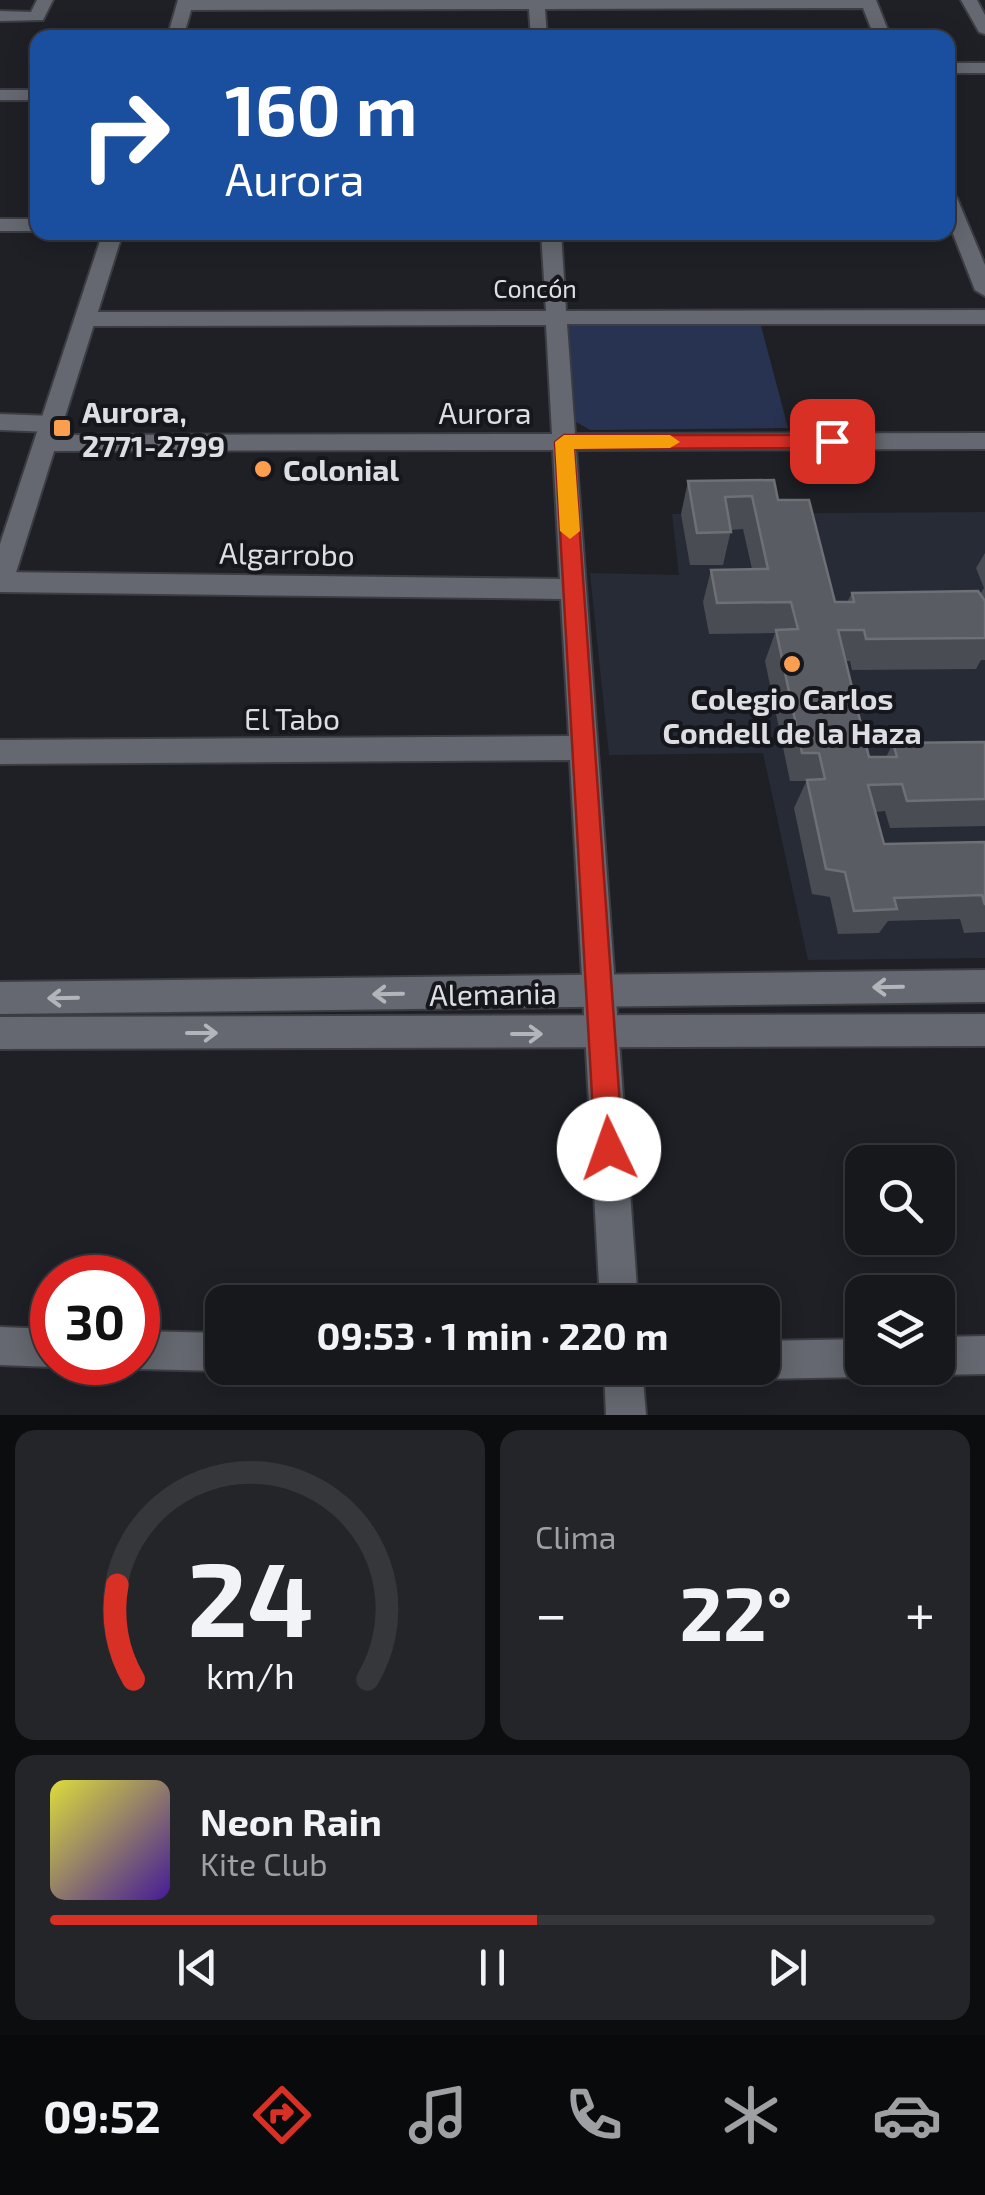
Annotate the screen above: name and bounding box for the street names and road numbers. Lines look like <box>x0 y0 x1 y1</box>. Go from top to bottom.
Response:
street label: Concón <box>493 273 577 303</box>
street label: Aurora <box>439 394 531 430</box>
street label: Algarrobo <box>219 534 355 572</box>
street label: El Tabo <box>244 700 340 736</box>
street label: Alemania <box>429 974 557 1012</box>

